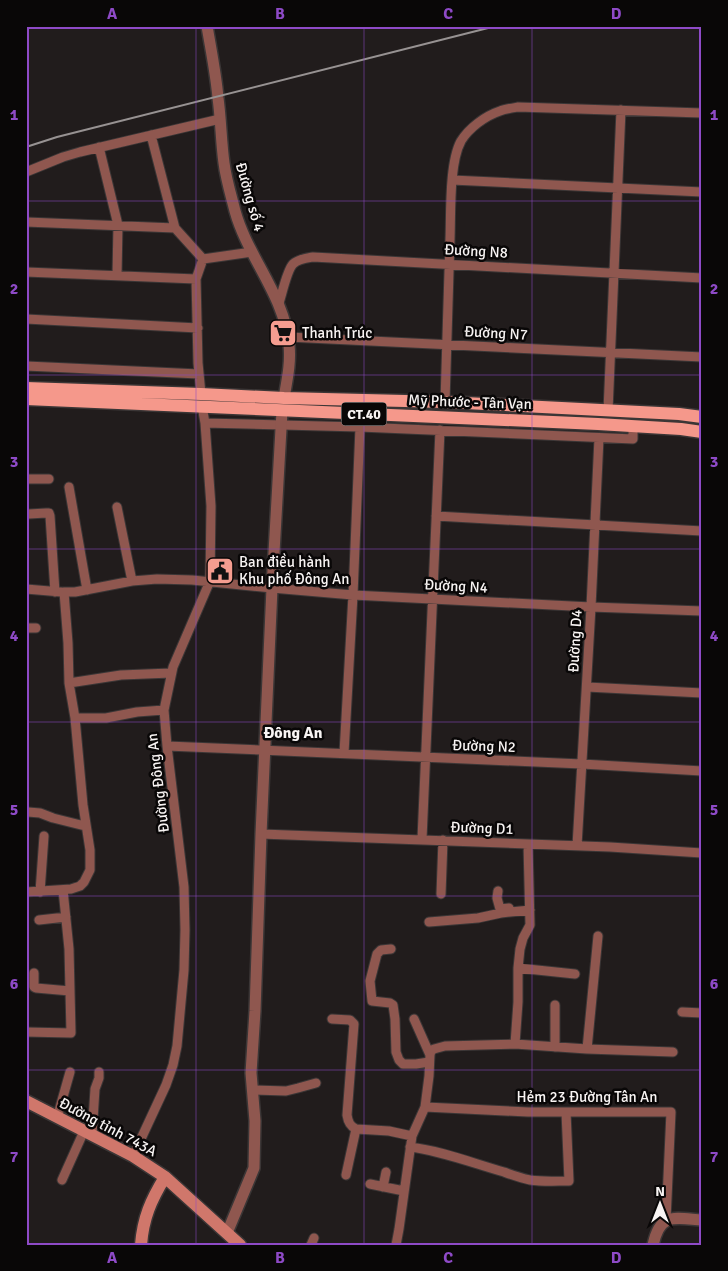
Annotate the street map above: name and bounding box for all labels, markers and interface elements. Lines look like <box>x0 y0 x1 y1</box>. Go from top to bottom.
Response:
text: A <box>107 4 118 24</box>
text: B <box>275 4 285 24</box>
text: C <box>443 4 453 24</box>
text: D <box>611 4 622 24</box>
text: 1 <box>10 105 19 125</box>
text: 1 <box>710 105 719 125</box>
street label: Đường số 4 <box>232 160 268 234</box>
street label: Đường N8 <box>444 240 508 262</box>
text: 2 <box>10 279 18 299</box>
text: 2 <box>710 279 718 299</box>
supermarket icon: Thanh Trúc <box>268 318 298 348</box>
street label: Đường N7 <box>464 322 528 344</box>
place label: Thanh Trúc <box>302 324 372 342</box>
street label: Mỹ Phước - Tân Vạn <box>408 391 532 413</box>
road number: CT.40 <box>342 402 386 426</box>
text: 3 <box>10 452 18 472</box>
text: 3 <box>710 452 718 472</box>
place label: Ban điều hành Khu phố Đông An <box>239 553 349 588</box>
public building icon: Ban điều hành Khu phố Đông An <box>205 556 235 586</box>
street label: Đường N4 <box>424 575 488 597</box>
street label: Đường D4 <box>564 609 586 673</box>
text: 4 <box>10 626 19 646</box>
text: 4 <box>710 626 719 646</box>
district label: Đông An <box>263 723 323 743</box>
street label: Đường Đông An <box>143 732 173 834</box>
street label: Đường N2 <box>452 736 516 756</box>
text: 5 <box>10 800 18 820</box>
text: 5 <box>710 800 718 820</box>
street label: Đường D1 <box>450 818 514 838</box>
text: 6 <box>10 974 19 994</box>
text: 6 <box>710 974 719 994</box>
street label: Hẻm 23 Đường Tân An <box>517 1088 657 1106</box>
street label: Đường tỉnh 743A <box>56 1094 160 1160</box>
text: 7 <box>10 1147 19 1167</box>
text: 7 <box>710 1147 719 1167</box>
north arrow <box>636 1178 686 1228</box>
text: N <box>655 1183 665 1200</box>
text: A <box>107 1248 118 1268</box>
text: B <box>275 1248 285 1268</box>
text: C <box>443 1248 453 1268</box>
text: D <box>611 1248 622 1268</box>

